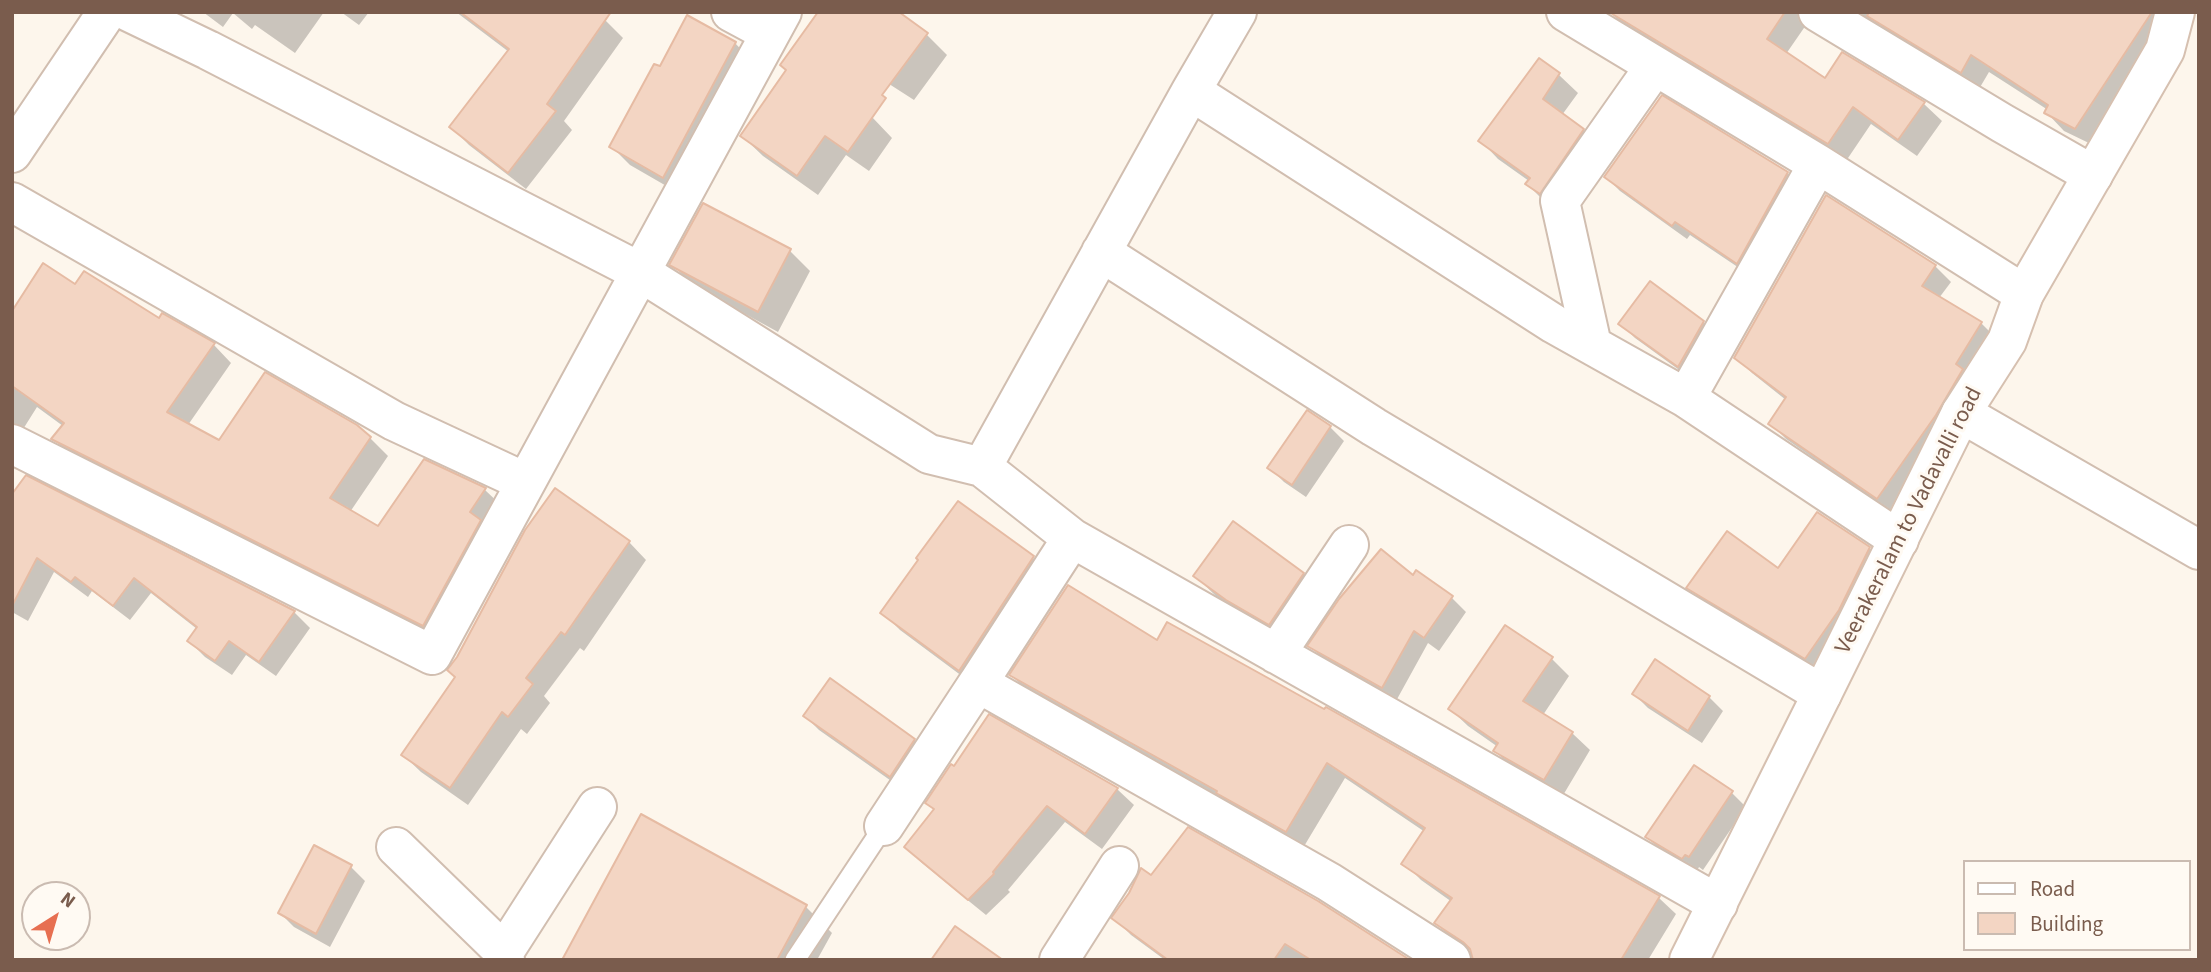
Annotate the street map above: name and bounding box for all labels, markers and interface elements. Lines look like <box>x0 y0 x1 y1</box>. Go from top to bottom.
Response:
street label: Veerakeralam to Vadavalli road <box>1831 383 1989 659</box>
legend <box>1962 860 2190 951</box>
text: Road <box>2030 874 2075 904</box>
north arrow <box>21 881 91 951</box>
text: N <box>55 886 81 915</box>
text: Building <box>2030 909 2103 939</box>

